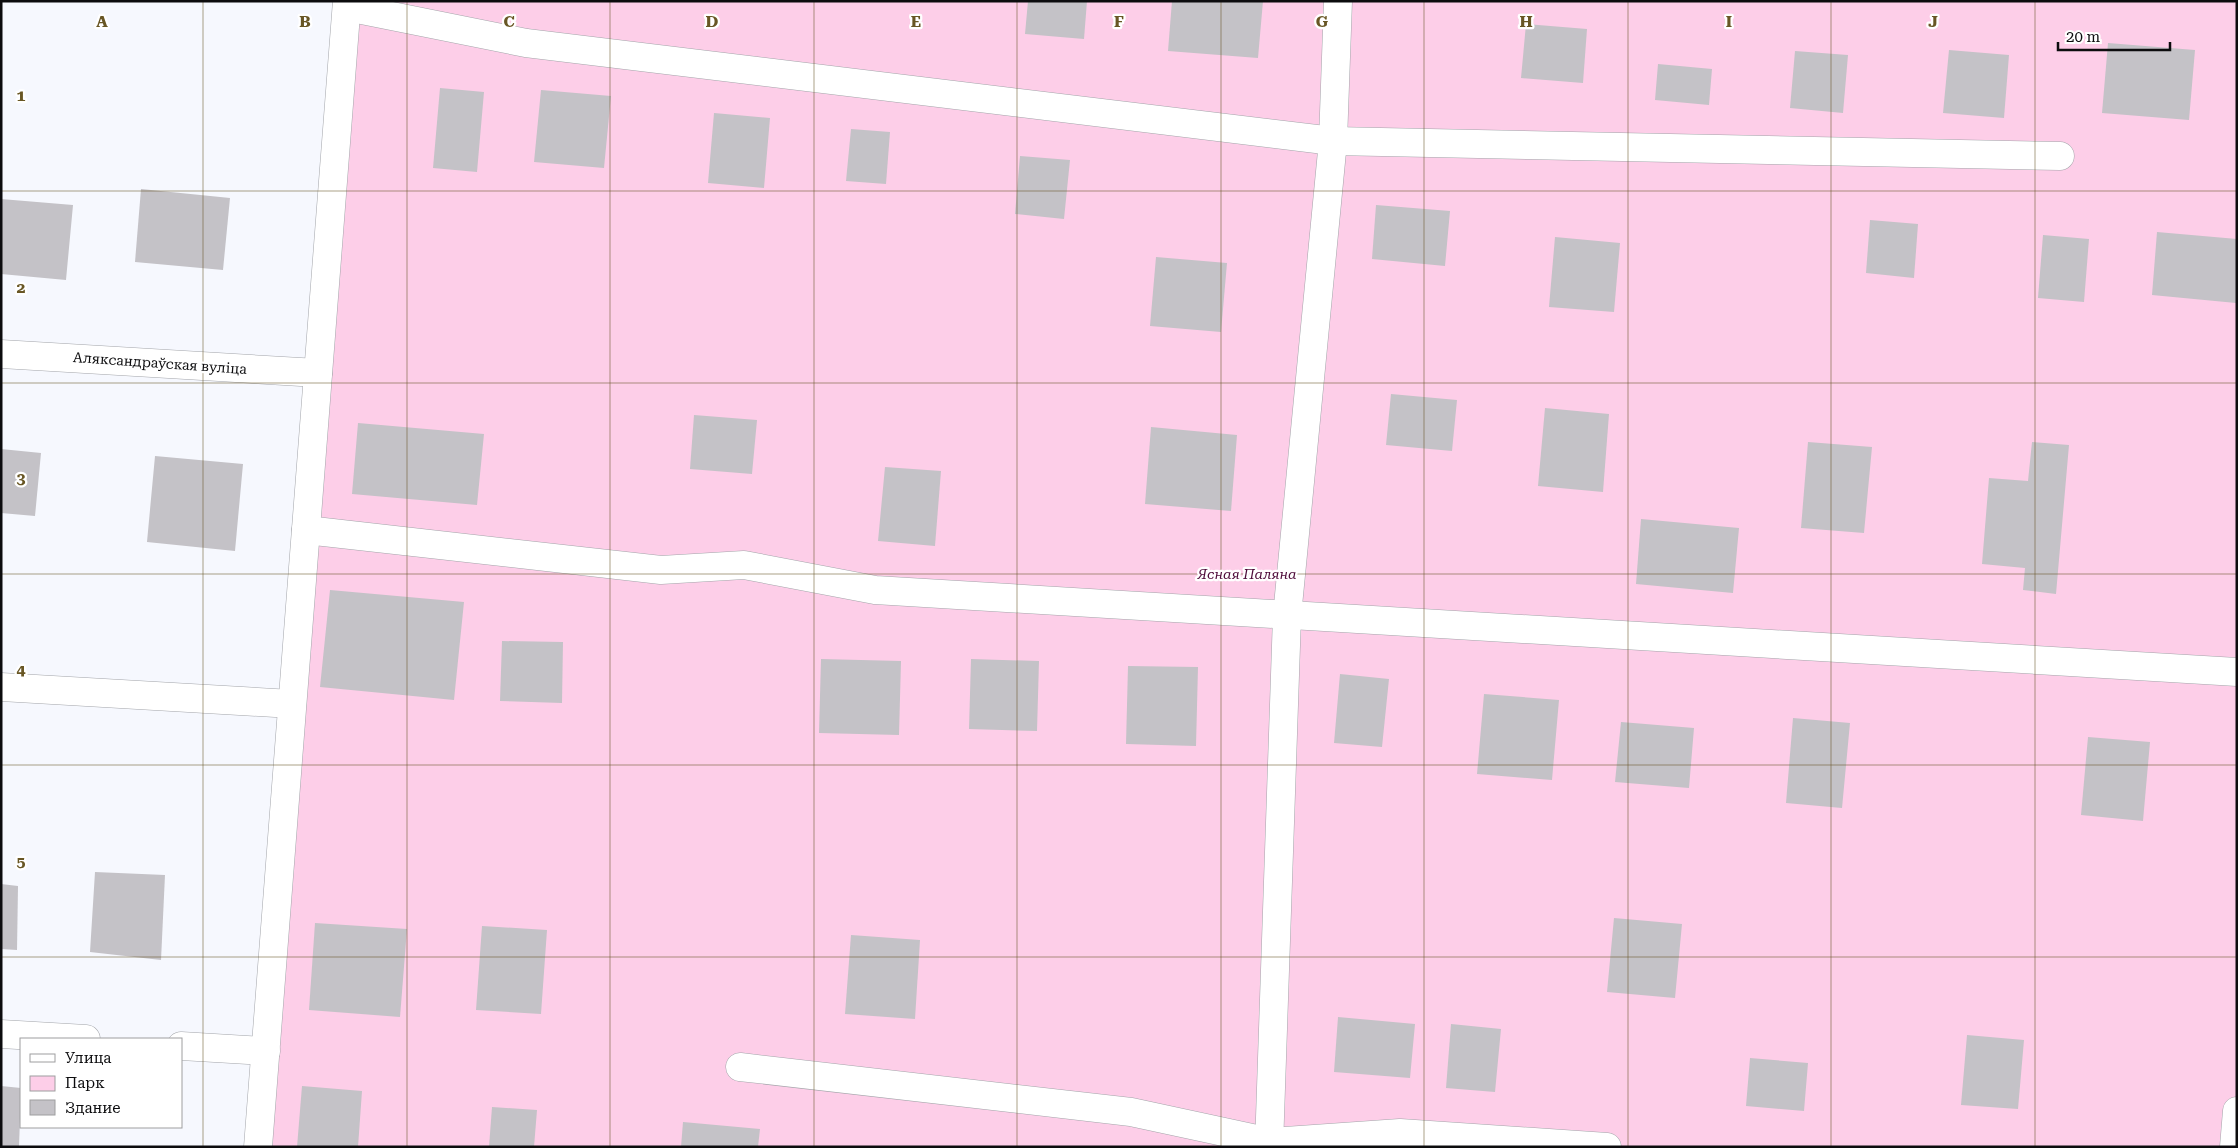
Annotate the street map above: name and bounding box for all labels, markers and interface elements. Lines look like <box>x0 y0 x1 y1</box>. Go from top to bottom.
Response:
text: A <box>96 12 108 31</box>
text: B <box>299 12 311 31</box>
text: C <box>503 12 515 31</box>
text: D <box>706 12 719 31</box>
text: E <box>911 12 921 31</box>
text: F <box>1114 12 1124 31</box>
text: G <box>1316 12 1329 31</box>
text: H <box>1519 12 1533 31</box>
text: I <box>1726 12 1732 31</box>
text: J <box>1928 12 1938 31</box>
scale bar <box>2058 20 2170 52</box>
text: 20 m <box>2066 28 2101 46</box>
text: 1 <box>17 86 26 105</box>
text: 2 <box>17 278 26 297</box>
street label: Аляксандраўская вуліца <box>73 349 248 377</box>
text: 3 <box>17 469 26 488</box>
park label: Ясная Паляна <box>1197 566 1296 582</box>
text: 4 <box>17 660 26 679</box>
text: 5 <box>17 852 26 871</box>
legend <box>20 1038 182 1128</box>
text: Улица <box>65 1049 111 1067</box>
text: Парк <box>65 1074 105 1092</box>
text: Здание <box>65 1099 121 1117</box>

